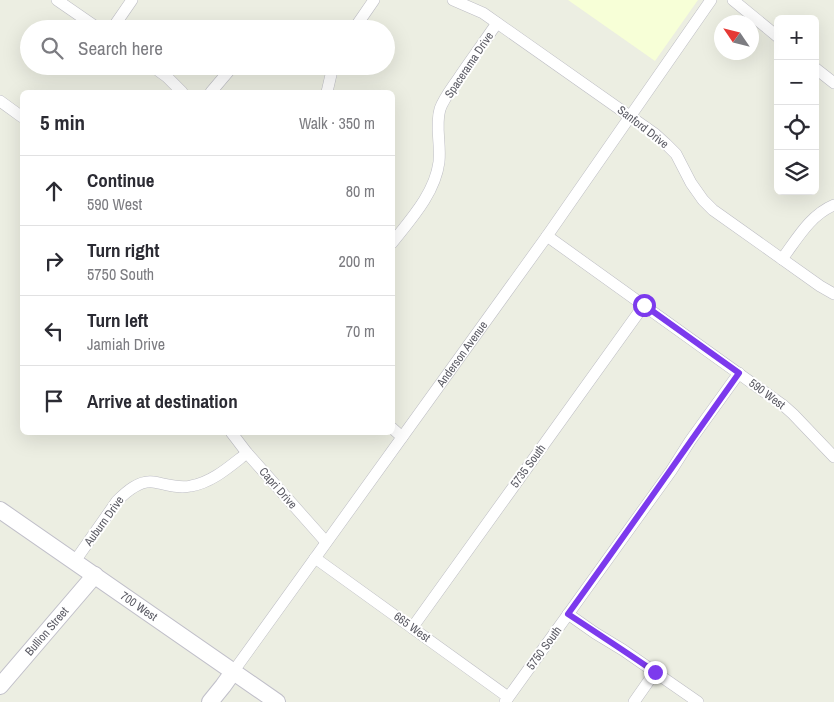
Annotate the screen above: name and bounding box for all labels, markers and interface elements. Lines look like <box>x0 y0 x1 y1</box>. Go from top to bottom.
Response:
north arrow <box>714 15 759 60</box>
map controls <box>774 15 819 195</box>
button: + <box>774 15 819 60</box>
search box <box>20 20 395 75</box>
street label: Spacerama Drive <box>441 29 497 101</box>
icon: search <box>38 34 66 62</box>
text: Search here <box>78 35 163 61</box>
button: − <box>774 60 819 105</box>
street label: Sanford Drive <box>614 102 672 152</box>
button: locate <box>774 105 819 150</box>
text: 5 min <box>40 108 85 137</box>
text: Walk · 350 m <box>299 112 375 134</box>
button: layers <box>774 150 819 195</box>
text: Continue <box>87 167 155 193</box>
icon: ahead <box>40 177 68 205</box>
text: 80 m <box>346 180 375 202</box>
text: 590 West <box>87 193 142 215</box>
text: Turn right <box>87 237 159 263</box>
icon: right <box>40 247 68 275</box>
text: 200 m <box>339 250 375 272</box>
text: 5750 South <box>87 263 154 285</box>
route start <box>633 294 656 317</box>
text: Turn left <box>87 307 148 333</box>
icon: left <box>40 317 68 345</box>
street label: Anderson Avenue <box>432 318 491 391</box>
text: 70 m <box>346 320 375 342</box>
text: Jamiah Drive <box>87 333 165 355</box>
street label: 590 West <box>746 375 789 413</box>
icon: arrive <box>40 387 68 415</box>
text: Arrive at destination <box>87 388 238 414</box>
street label: 5735 South <box>507 441 549 491</box>
street label: Capri Drive <box>255 464 301 512</box>
street label: Auburn Drive <box>80 493 128 550</box>
street label: 700 West <box>117 588 161 625</box>
street label: Bullion Street <box>21 603 72 659</box>
street label: 665 West <box>391 608 434 646</box>
street label: 5750 South <box>523 623 565 673</box>
route end <box>644 661 667 684</box>

